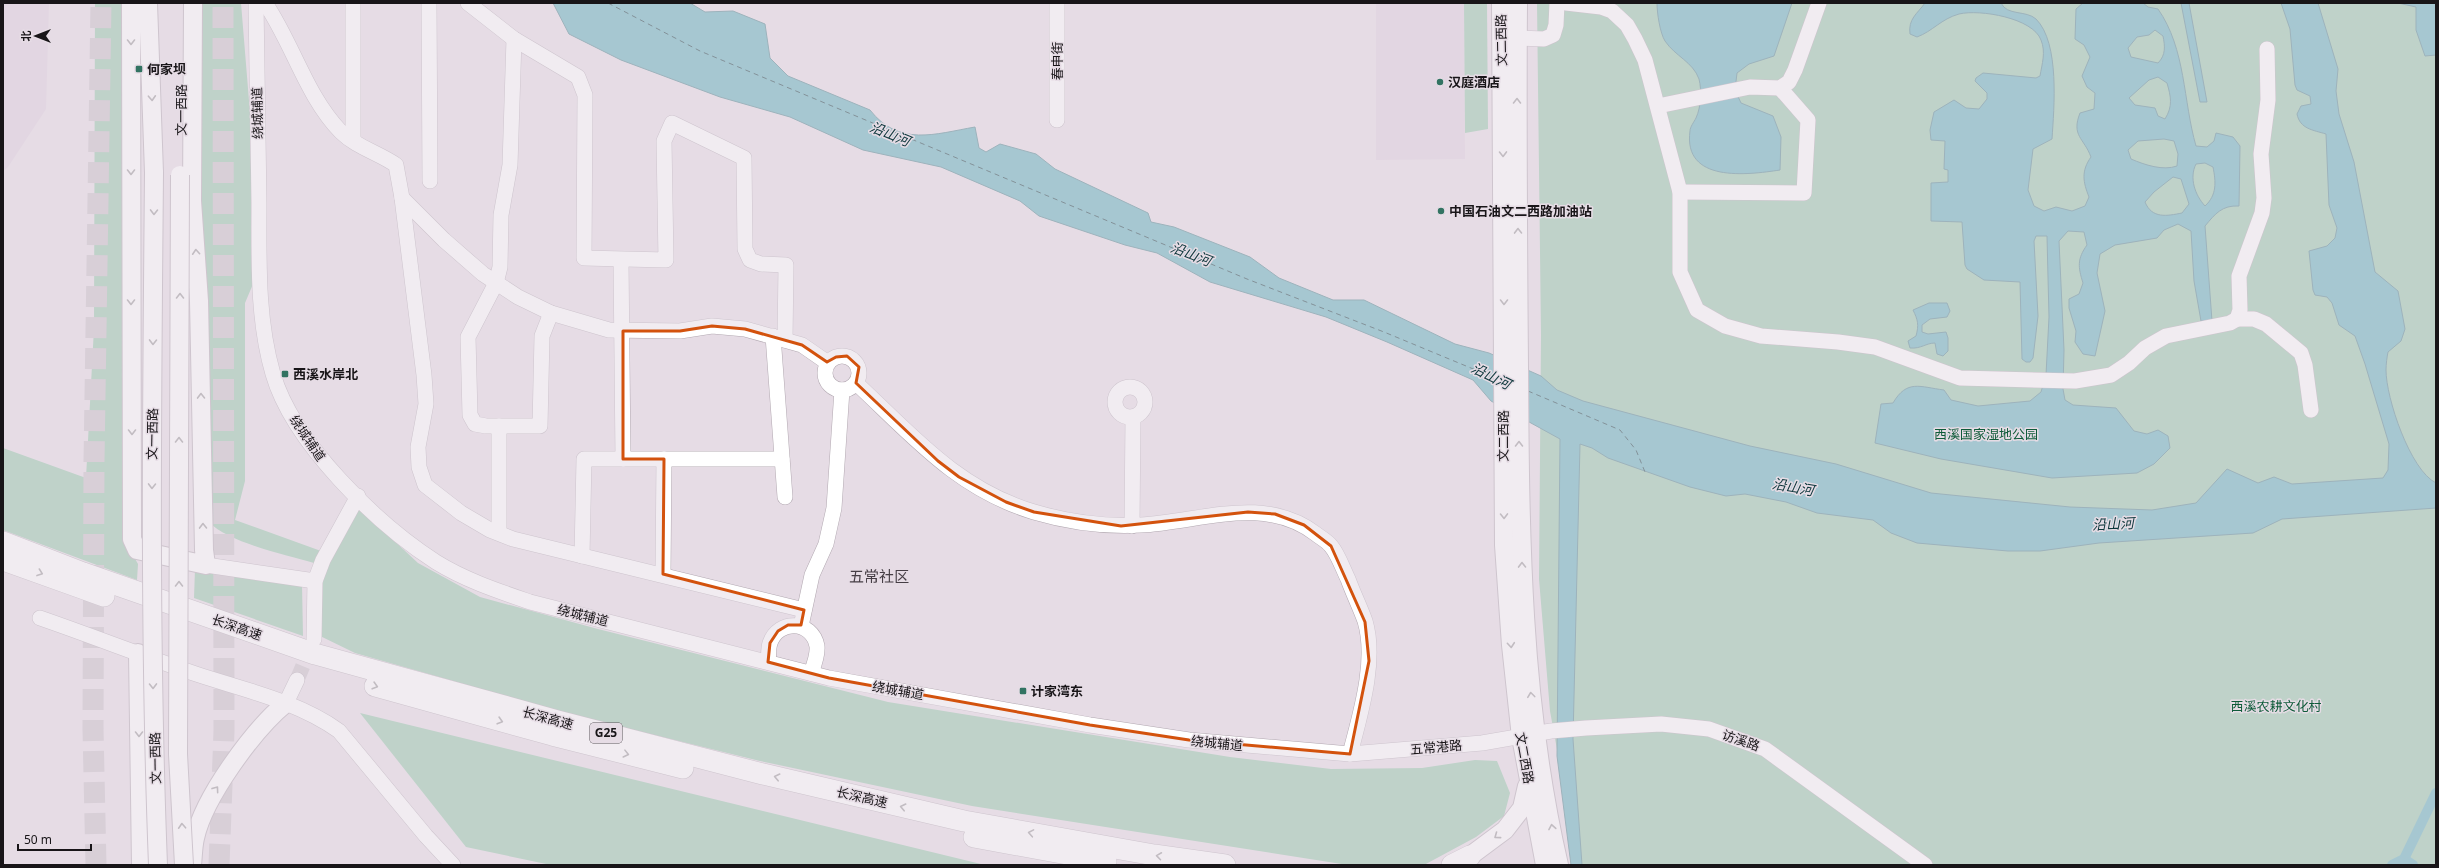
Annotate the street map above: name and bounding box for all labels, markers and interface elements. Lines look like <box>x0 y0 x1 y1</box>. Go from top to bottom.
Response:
street label: 文二西路 <box>1492 14 1510 66</box>
north arrow <box>16 16 56 56</box>
text: 北 <box>18 31 33 42</box>
one-way arrow <box>127 39 135 45</box>
street label: 春申街 <box>1048 41 1066 81</box>
place label: 何家坝 <box>147 60 186 78</box>
marker: 何家坝 <box>134 64 144 74</box>
place label: 汉庭酒店 <box>1448 73 1500 91</box>
marker: 汉庭酒店 <box>1435 77 1445 87</box>
street label: 文一西路 <box>172 84 190 136</box>
street label: 绕城辅道 <box>248 87 266 139</box>
one-way arrow <box>147 95 156 101</box>
one-way arrow <box>1513 98 1521 104</box>
water label: 沿山河 <box>867 117 916 151</box>
one-way arrow <box>1499 151 1507 157</box>
one-way arrow <box>127 169 135 175</box>
place label: 中国石油文二西路加油站 <box>1449 202 1592 220</box>
marker: 中国石油文二西路加油站 <box>1436 206 1446 216</box>
one-way arrow <box>150 209 158 215</box>
one-way arrow <box>1514 228 1522 234</box>
water label: 沿山河 <box>1168 237 1217 271</box>
one-way arrow <box>191 249 200 255</box>
one-way arrow <box>176 293 184 299</box>
one-way arrow <box>127 299 135 305</box>
one-way arrow <box>1500 299 1508 305</box>
one-way arrow <box>149 339 157 345</box>
water label: 沿山河 <box>1468 358 1517 395</box>
place label: 西溪水岸北 <box>293 365 358 383</box>
marker: 西溪水岸北 <box>280 369 290 379</box>
one-way arrow <box>197 393 205 399</box>
street label: 文一西路 <box>143 408 161 460</box>
street label: 文二西路 <box>1494 410 1512 462</box>
street label: 绕城辅道 <box>286 411 330 465</box>
park label: 西溪国家湿地公园 <box>1934 425 2038 443</box>
one-way arrow <box>128 429 136 435</box>
one-way arrow <box>175 437 183 443</box>
one-way arrow <box>1515 441 1523 447</box>
water label: 沿山河 <box>1771 474 1818 500</box>
one-way arrow <box>148 483 156 489</box>
one-way arrow <box>1500 513 1508 519</box>
water label: 沿山河 <box>2092 513 2137 534</box>
one-way arrow <box>199 523 207 529</box>
one-way arrow <box>1518 562 1526 568</box>
district label: 五常社区 <box>849 566 909 586</box>
one-way arrow <box>36 568 43 576</box>
one-way arrow <box>175 581 183 587</box>
street label: 绕城辅道 <box>556 600 610 630</box>
street label: 长深高速 <box>209 610 265 644</box>
one-way arrow <box>1506 642 1515 649</box>
street label: 绕城辅道 <box>871 677 925 703</box>
one-way arrow <box>371 681 378 690</box>
place label: 计家湾东 <box>1031 682 1083 700</box>
one-way arrow <box>149 683 157 689</box>
marker: 计家湾东 <box>1018 686 1028 696</box>
one-way arrow <box>1527 692 1536 698</box>
park label: 西溪农耕文化村 <box>2230 697 2322 715</box>
street label: 长深高速 <box>521 703 575 733</box>
one-way arrow <box>496 716 503 725</box>
road number: G25 <box>590 723 622 743</box>
street label: 访溪路 <box>1720 725 1762 755</box>
one-way arrow <box>135 731 143 737</box>
street label: 绕城辅道 <box>1190 731 1244 755</box>
street label: 文二西路 <box>1512 731 1538 785</box>
street label: 文一西路 <box>146 732 164 784</box>
street label: 五常港路 <box>1409 736 1463 758</box>
one-way arrow <box>623 749 629 757</box>
one-way arrow <box>774 773 781 782</box>
street label: 长深高速 <box>835 782 889 812</box>
one-way arrow <box>211 787 218 794</box>
one-way arrow <box>900 803 907 812</box>
one-way arrow <box>177 823 186 829</box>
one-way arrow <box>1548 824 1557 830</box>
scale bar <box>18 826 91 852</box>
one-way arrow <box>1027 829 1034 838</box>
text: 50 m <box>24 831 52 848</box>
one-way arrow <box>1495 831 1502 838</box>
one-way arrow <box>1155 852 1162 861</box>

